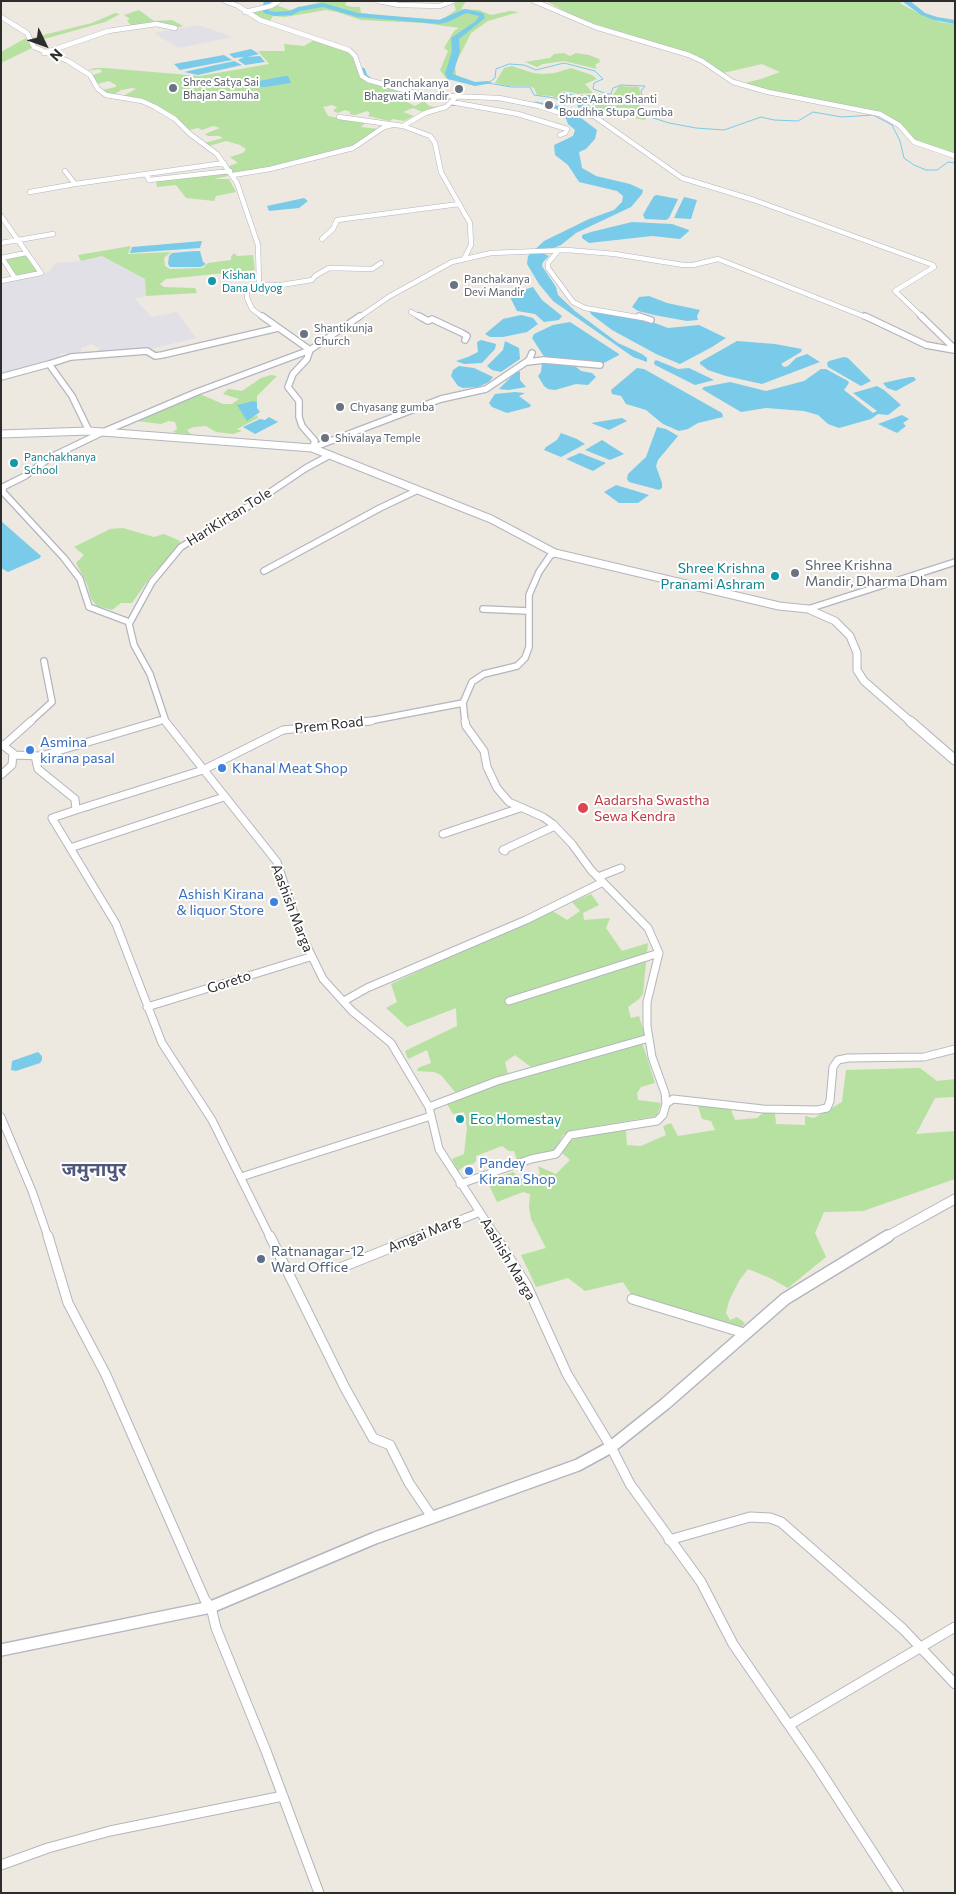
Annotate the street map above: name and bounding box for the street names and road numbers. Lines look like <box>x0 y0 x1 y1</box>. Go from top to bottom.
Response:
street label: HariKirtan Tole <box>184 484 274 550</box>
street label: Prem Road <box>294 713 364 737</box>
street label: Aashish Marga <box>268 862 316 954</box>
street label: Goreto <box>205 967 253 997</box>
street label: Amgai Marg <box>385 1212 463 1256</box>
street label: Aashish Marga <box>477 1215 539 1303</box>

